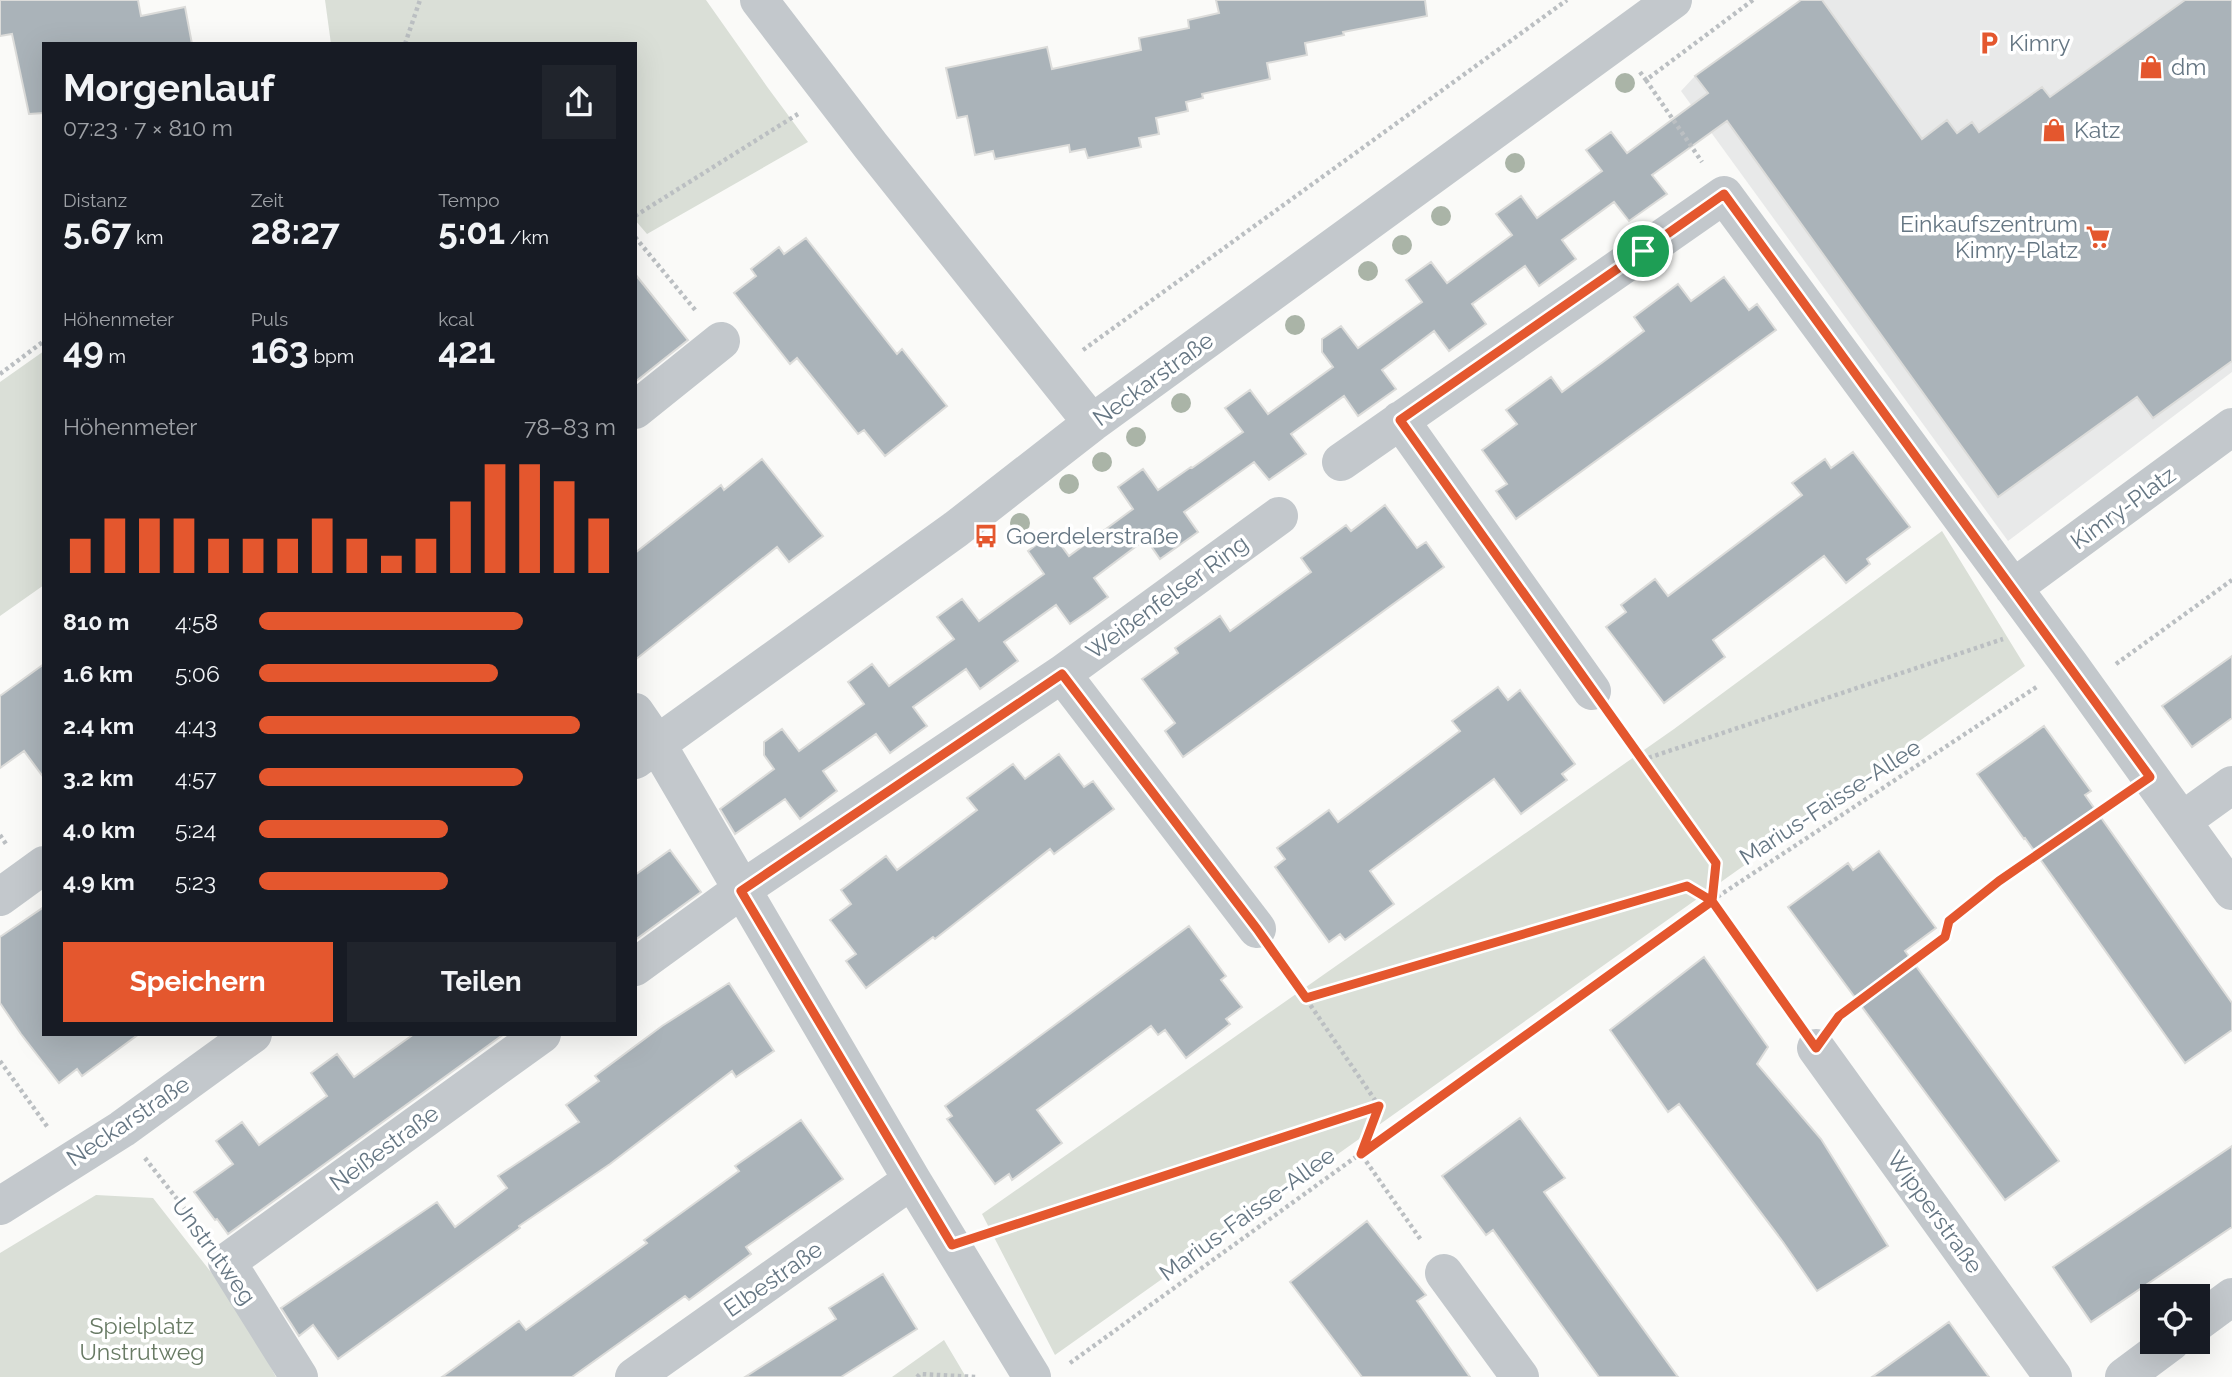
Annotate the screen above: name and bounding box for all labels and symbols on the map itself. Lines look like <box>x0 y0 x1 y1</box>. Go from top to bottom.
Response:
parking icon: Kimry <box>1975 29 2003 57</box>
place label: Kimry <box>2009 29 2070 56</box>
shop icon: dm <box>2137 53 2165 81</box>
place label: dm <box>2171 53 2206 80</box>
shop icon: Katz <box>2040 116 2068 144</box>
place label: Katz <box>2074 116 2120 143</box>
place label: Einkaufszentrum Kimry-Platz <box>1900 210 2078 263</box>
pin <box>1613 221 1673 281</box>
supermarket icon: Einkaufszentrum Kimry-Platz <box>2084 223 2112 251</box>
street label: Neckarstraße <box>1087 326 1218 431</box>
street label: Kimry-Platz <box>2065 461 2180 555</box>
bus stop icon: Goerdelerstraße <box>972 522 1000 550</box>
place label: Goerdelerstraße <box>1006 522 1179 549</box>
street label: Weißenfelser Ring <box>1081 529 1253 664</box>
street label: Marius-Faisse-Allee <box>1734 733 1925 870</box>
street label: Neckarstraße <box>61 1070 194 1171</box>
street label: Neißestraße <box>324 1099 443 1196</box>
street label: Marius-Faisse-Allee <box>1154 1141 1340 1286</box>
street label: Wipperstraße <box>1882 1145 1989 1278</box>
street label: Unstrutweg <box>167 1192 262 1309</box>
street label: Elbestraße <box>718 1235 827 1322</box>
park label: Spielplatz Unstrutweg <box>80 1312 204 1365</box>

